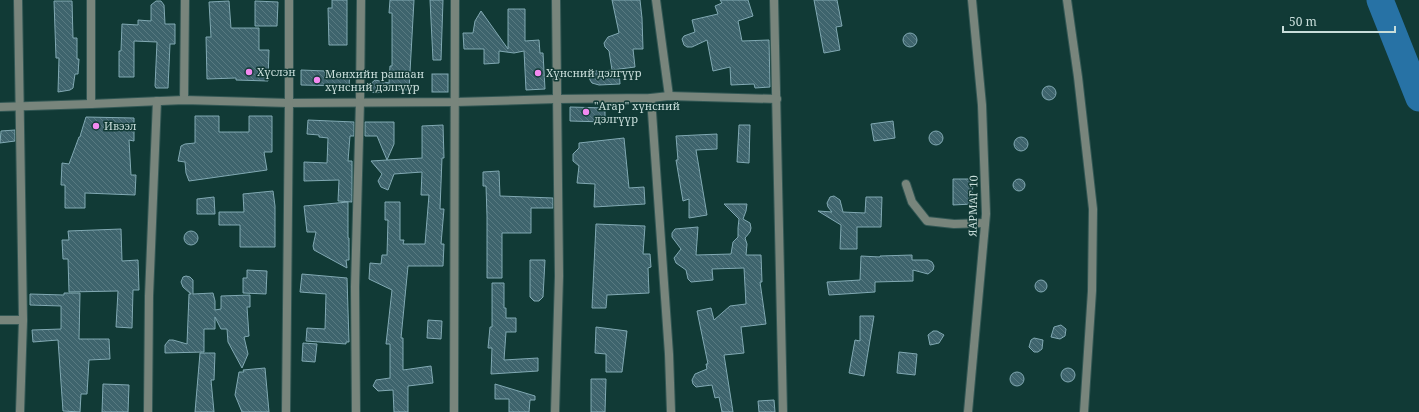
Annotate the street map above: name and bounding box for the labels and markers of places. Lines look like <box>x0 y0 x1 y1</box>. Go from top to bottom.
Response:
place label: Хүслэн <box>257 64 296 79</box>
place label: Хүнсний дэлгүүр <box>546 65 641 80</box>
place label: Мөнхийн рашаан хүнсний дэлгүүр <box>325 66 424 94</box>
marker: Хүслэн <box>244 67 254 77</box>
marker: Хүнсний дэлгүүр <box>533 68 543 78</box>
marker: Мөнхийн рашаан хүнсний дэлгүүр <box>312 75 322 85</box>
place label: "Агар" хүнсний дэлгүүр <box>594 98 680 126</box>
marker: "Агар" хүнсний дэлгүүр <box>581 107 591 117</box>
place label: Ивээл <box>104 118 137 133</box>
marker: Ивээл <box>91 121 101 131</box>

